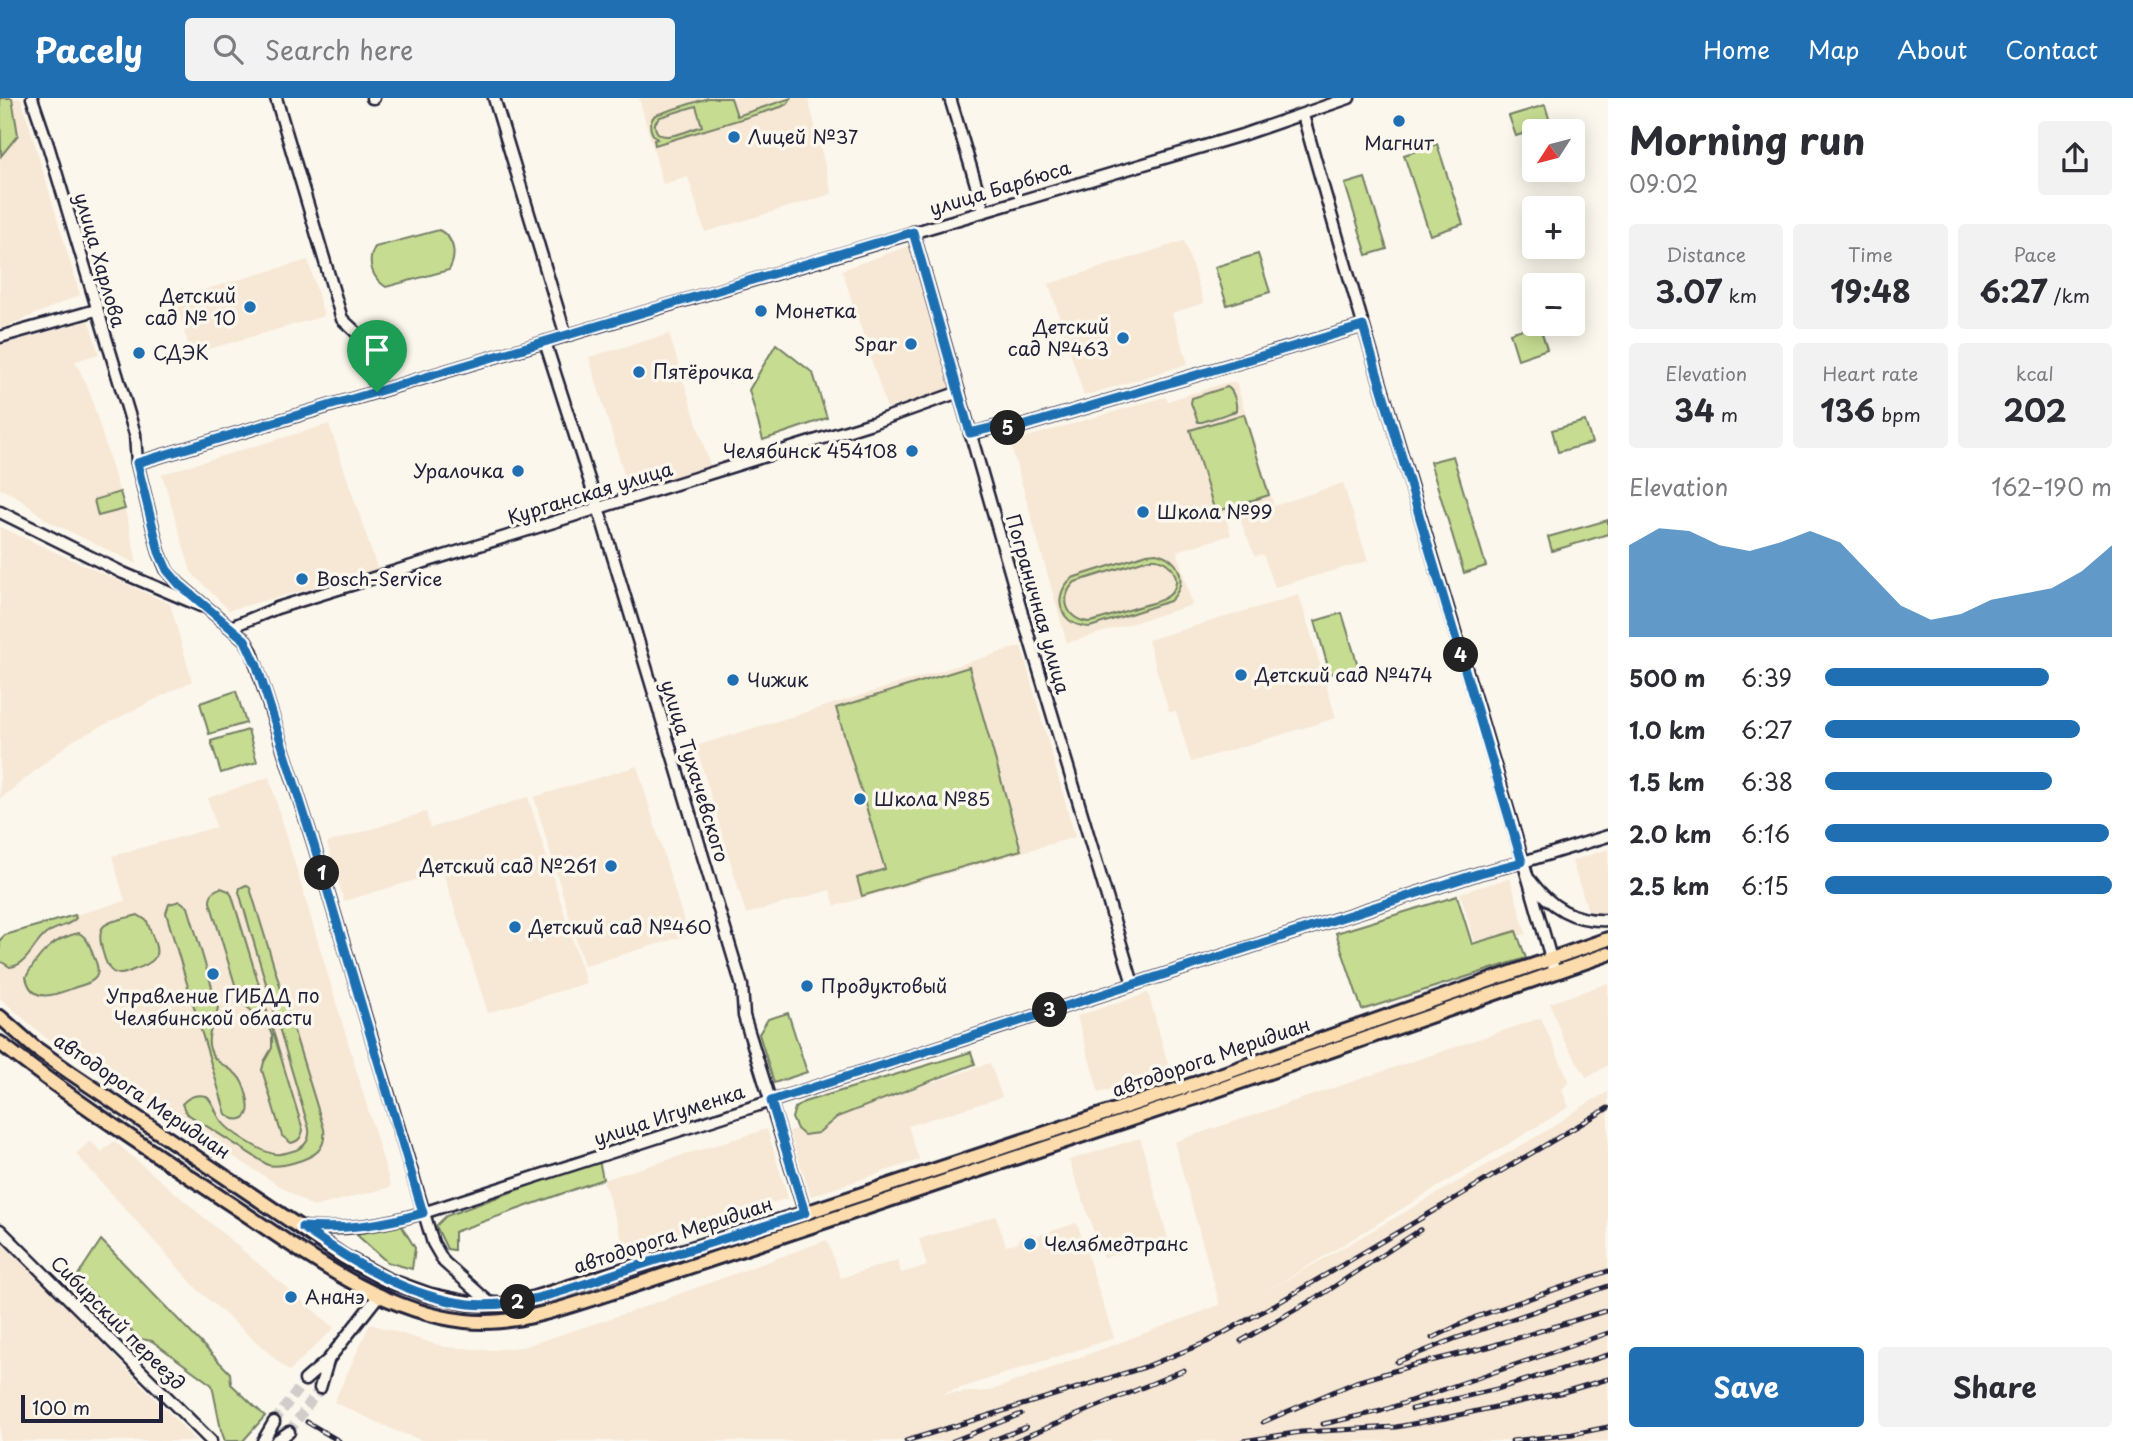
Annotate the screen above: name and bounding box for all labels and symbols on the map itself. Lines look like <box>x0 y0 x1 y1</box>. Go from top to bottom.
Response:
marker: Магнит <box>1391 113 1407 129</box>
north arrow <box>1522 119 1586 182</box>
place label: Лицей №37 <box>748 122 858 150</box>
place label: Магнит <box>1364 128 1434 156</box>
marker: Лицей №37 <box>726 129 742 145</box>
street label: улица Барбюса <box>926 152 1074 222</box>
street label: улица Харлова <box>68 189 134 331</box>
place label: Детский сад № 10 <box>145 281 236 331</box>
place label: Монетка <box>775 296 856 324</box>
marker: Детский сад № 10 <box>242 299 258 315</box>
marker: Монетка <box>753 303 769 319</box>
place label: Детский сад №463 <box>1008 312 1109 362</box>
pin <box>347 320 407 392</box>
place label: Spar <box>854 329 897 357</box>
marker: Детский сад №463 <box>1115 330 1131 346</box>
marker: Spar <box>903 336 919 352</box>
place label: СДЭК <box>153 338 209 366</box>
marker: СДЭК <box>131 345 147 361</box>
place label: Пятёрочка <box>653 357 754 385</box>
marker: Пятёрочка <box>631 364 647 380</box>
pin: 5 <box>990 410 1026 446</box>
place label: Челябинск 454108 <box>723 436 898 464</box>
marker: Челябинск 454108 <box>904 443 920 459</box>
street label: Курганская улица <box>504 454 676 530</box>
place label: Уралочка <box>414 456 504 484</box>
marker: Уралочка <box>510 463 526 479</box>
place label: Школа №99 <box>1157 497 1273 525</box>
marker: Школа №99 <box>1135 504 1151 520</box>
street label: Пограничная улица <box>1000 511 1078 697</box>
place label: Bosch-Service <box>316 564 442 592</box>
marker: Bosch-Service <box>294 571 310 587</box>
pin: 4 <box>1444 638 1478 672</box>
place label: Детский сад №474 <box>1254 660 1433 688</box>
place label: Чижик <box>747 665 809 693</box>
marker: Детский сад №474 <box>1233 667 1249 683</box>
marker: Чижик <box>725 672 741 688</box>
street label: улица Тухачевского <box>655 676 737 865</box>
place label: Школа №85 <box>874 784 990 812</box>
marker: Школа №85 <box>852 791 868 807</box>
place label: Детский сад №261 <box>419 851 597 879</box>
pin: 1 <box>304 856 340 890</box>
marker: Детский сад №261 <box>603 858 619 874</box>
place label: Детский сад №460 <box>528 912 712 940</box>
marker: Детский сад №460 <box>507 919 523 935</box>
marker: Управление ГИБДД по Челябинской области <box>205 966 221 982</box>
place label: Продуктовый <box>821 971 947 999</box>
marker: Продуктовый <box>799 978 815 994</box>
place label: Управление ГИБДД по Челябинской области <box>106 981 320 1031</box>
pin: 3 <box>1032 992 1068 1028</box>
street label: автодорога Меридиан <box>1108 1009 1314 1103</box>
street label: автодорога Меридиан <box>49 1025 237 1165</box>
street label: улица Игуменка <box>590 1076 748 1152</box>
street label: автодорога Меридиан <box>569 1189 776 1279</box>
place label: Челябмедтранс <box>1044 1229 1189 1257</box>
marker: Челябмедтранс <box>1022 1236 1038 1252</box>
street label: Сибирский переезд <box>45 1249 192 1396</box>
place label: Ананэ <box>305 1282 365 1310</box>
pin: 2 <box>500 1284 536 1320</box>
marker: Ананэ <box>283 1289 299 1305</box>
scale bar <box>21 1392 163 1424</box>

